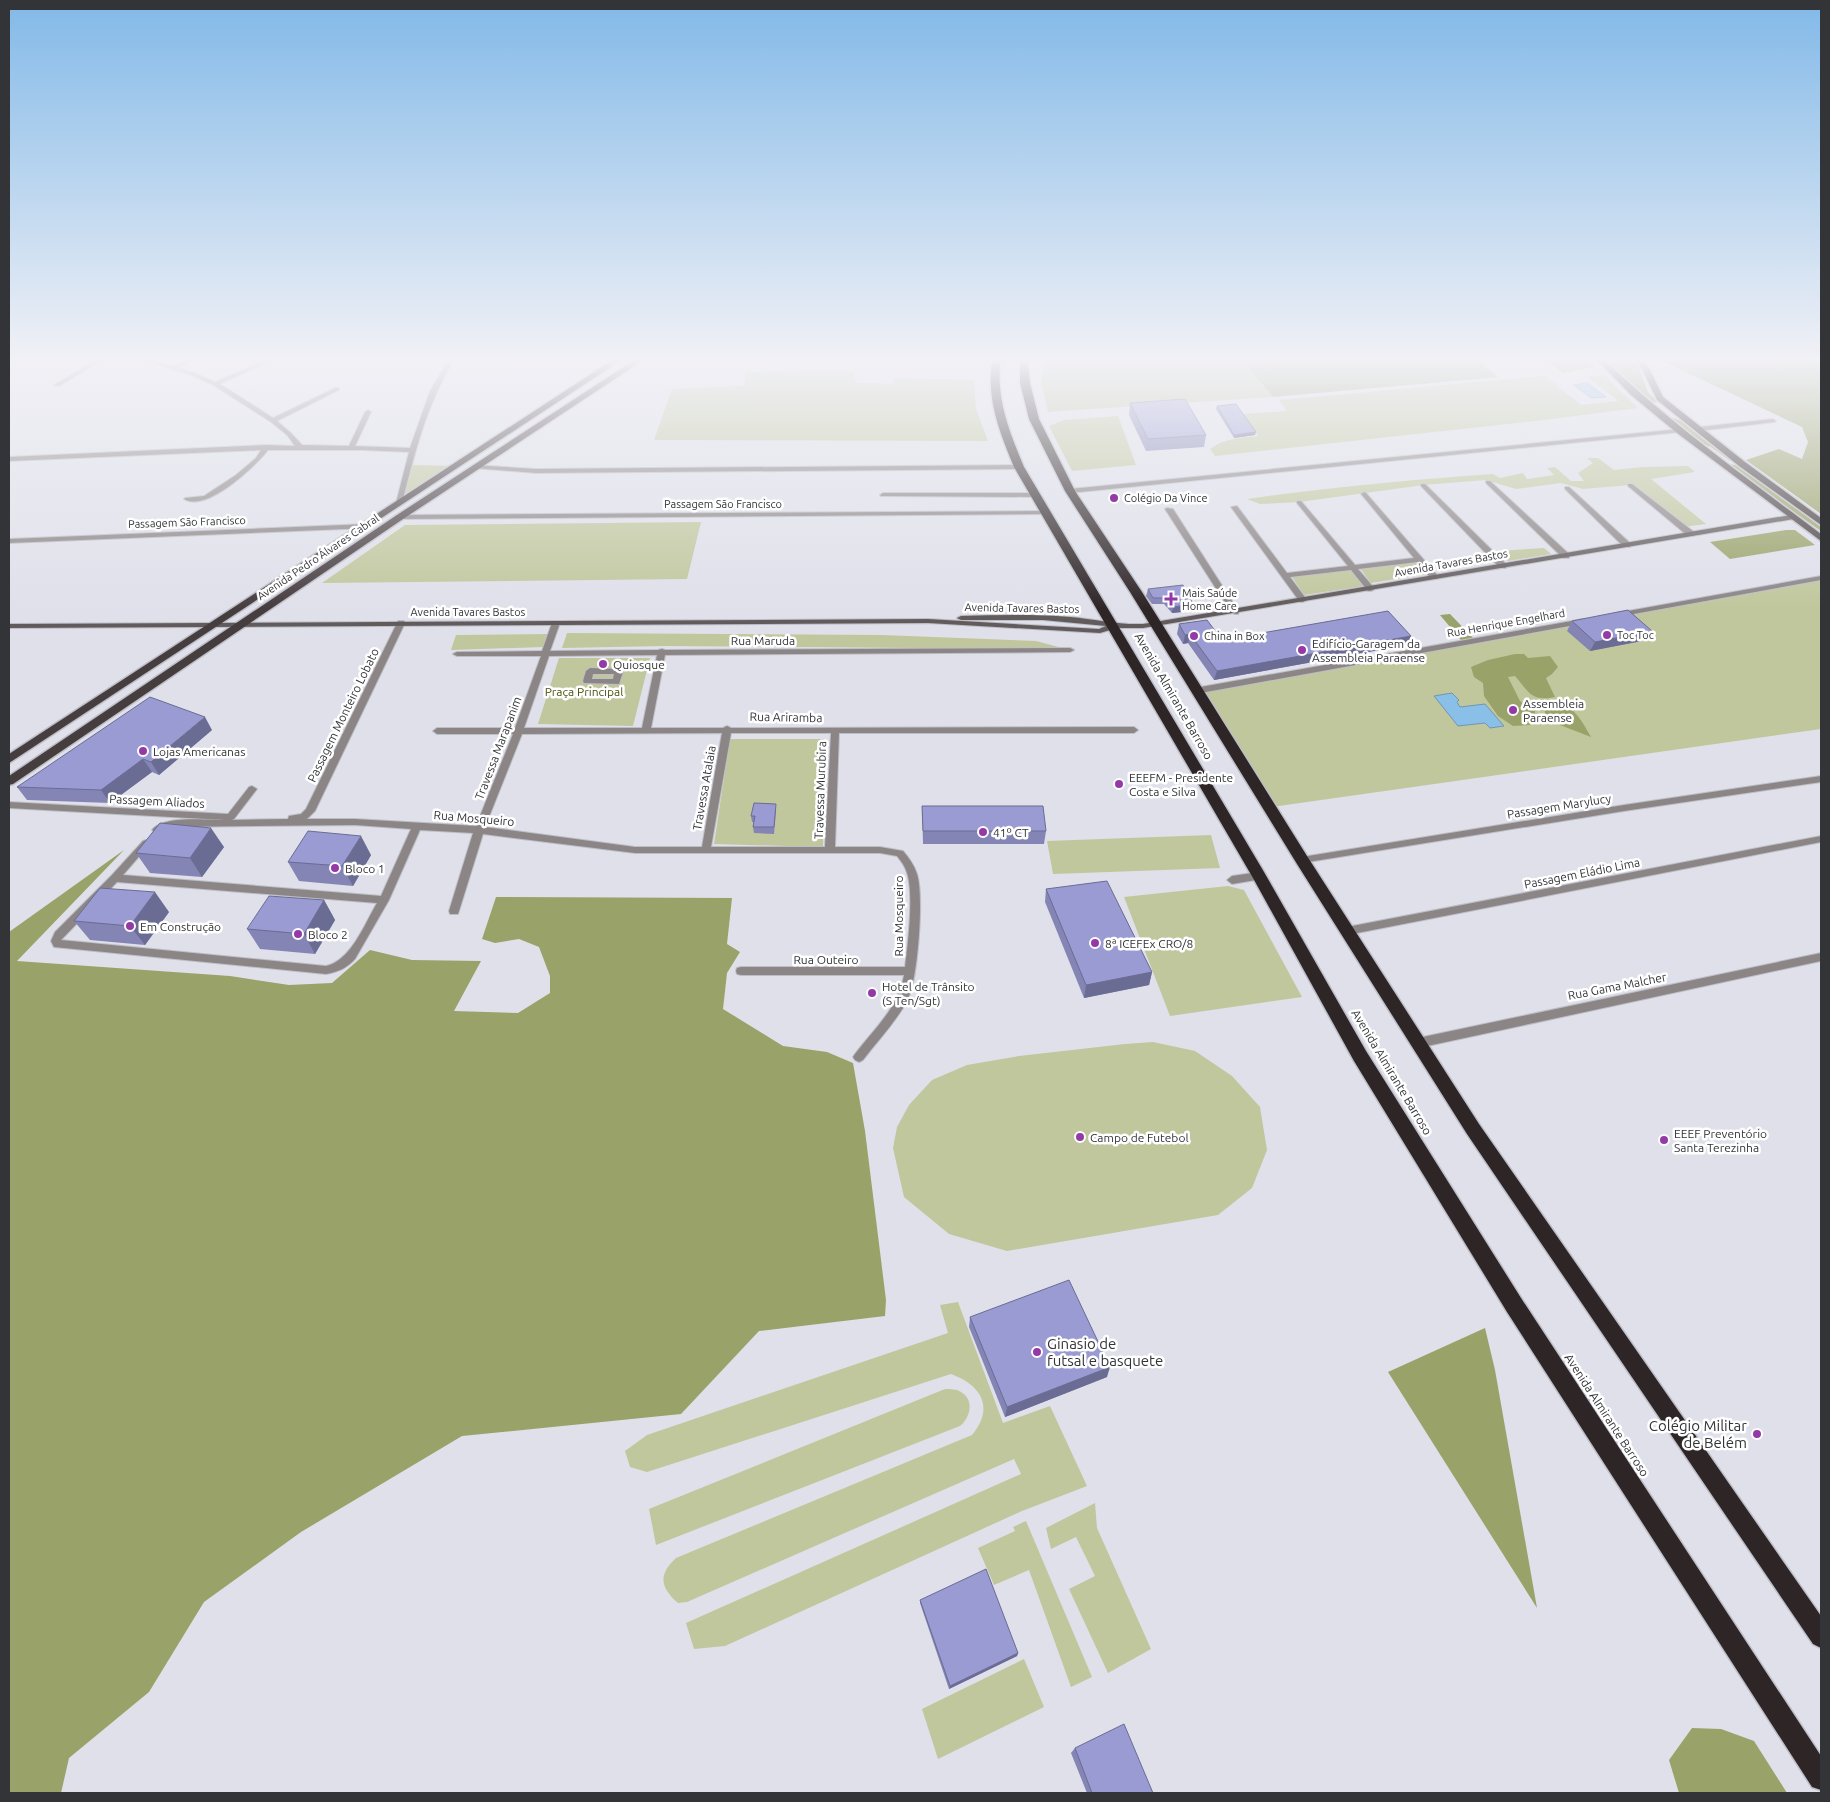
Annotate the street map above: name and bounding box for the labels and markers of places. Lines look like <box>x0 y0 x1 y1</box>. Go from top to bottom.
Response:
marker: Colégio Da Vince <box>1108 492 1120 504</box>
place label: Colégio Da Vince <box>1124 492 1207 504</box>
place label: Mais Saúde Home Care <box>1182 587 1237 612</box>
marker: Mais Saúde Home Care <box>1164 592 1178 606</box>
marker: Toc Toc <box>1601 629 1613 641</box>
place label: Toc Toc <box>1617 629 1654 641</box>
marker: China in Box <box>1188 630 1200 642</box>
place label: China in Box <box>1204 630 1265 642</box>
place label: Edifício-Garagem da Assembleia Paraense <box>1312 637 1425 664</box>
marker: Edifício-Garagem da Assembleia Paraense <box>1296 644 1308 656</box>
marker: Quiosque <box>597 658 609 670</box>
place label: Quiosque <box>613 658 665 671</box>
place label: Assembleia Paraense <box>1523 697 1584 724</box>
marker: Assembleia Paraense <box>1507 704 1519 716</box>
marker: Lojas Americanas <box>137 745 149 757</box>
place label: Lojas Americanas <box>153 745 245 758</box>
place label: EEEFM - Presidente Costa e Silva <box>1129 771 1233 798</box>
marker: EEEFM - Presidente Costa e Silva <box>1113 778 1125 790</box>
marker: 41º CT <box>977 826 989 838</box>
place label: 41º CT <box>993 826 1029 839</box>
marker: Bloco 1 <box>329 862 341 874</box>
place label: Bloco 1 <box>345 862 385 875</box>
marker: Em Construção <box>124 920 136 932</box>
place label: Em Construção <box>140 920 221 933</box>
marker: Bloco 2 <box>292 928 304 940</box>
place label: Bloco 2 <box>308 928 348 941</box>
marker: 8ª ICEFEx CRO/8 <box>1089 937 1101 949</box>
place label: 8ª ICEFEx CRO/8 <box>1105 937 1193 950</box>
place label: Hotel de Trânsito (S Ten/Sgt) <box>882 980 975 1008</box>
marker: Hotel de Trânsito (S Ten/Sgt) <box>866 987 878 999</box>
place label: EEEF Preventório Santa Terezinha <box>1674 1127 1767 1154</box>
marker: Campo de Futebol <box>1074 1131 1086 1143</box>
place label: Campo de Futebol <box>1090 1131 1189 1144</box>
marker: EEEF Preventório Santa Terezinha <box>1658 1134 1670 1146</box>
place label: Ginasio de futsal e basquete <box>1047 1335 1163 1369</box>
marker: Ginasio de futsal e basquete <box>1031 1346 1043 1358</box>
place label: Colégio Militar de Belém <box>1649 1417 1747 1451</box>
marker: Colégio Militar de Belém <box>1751 1428 1763 1440</box>

